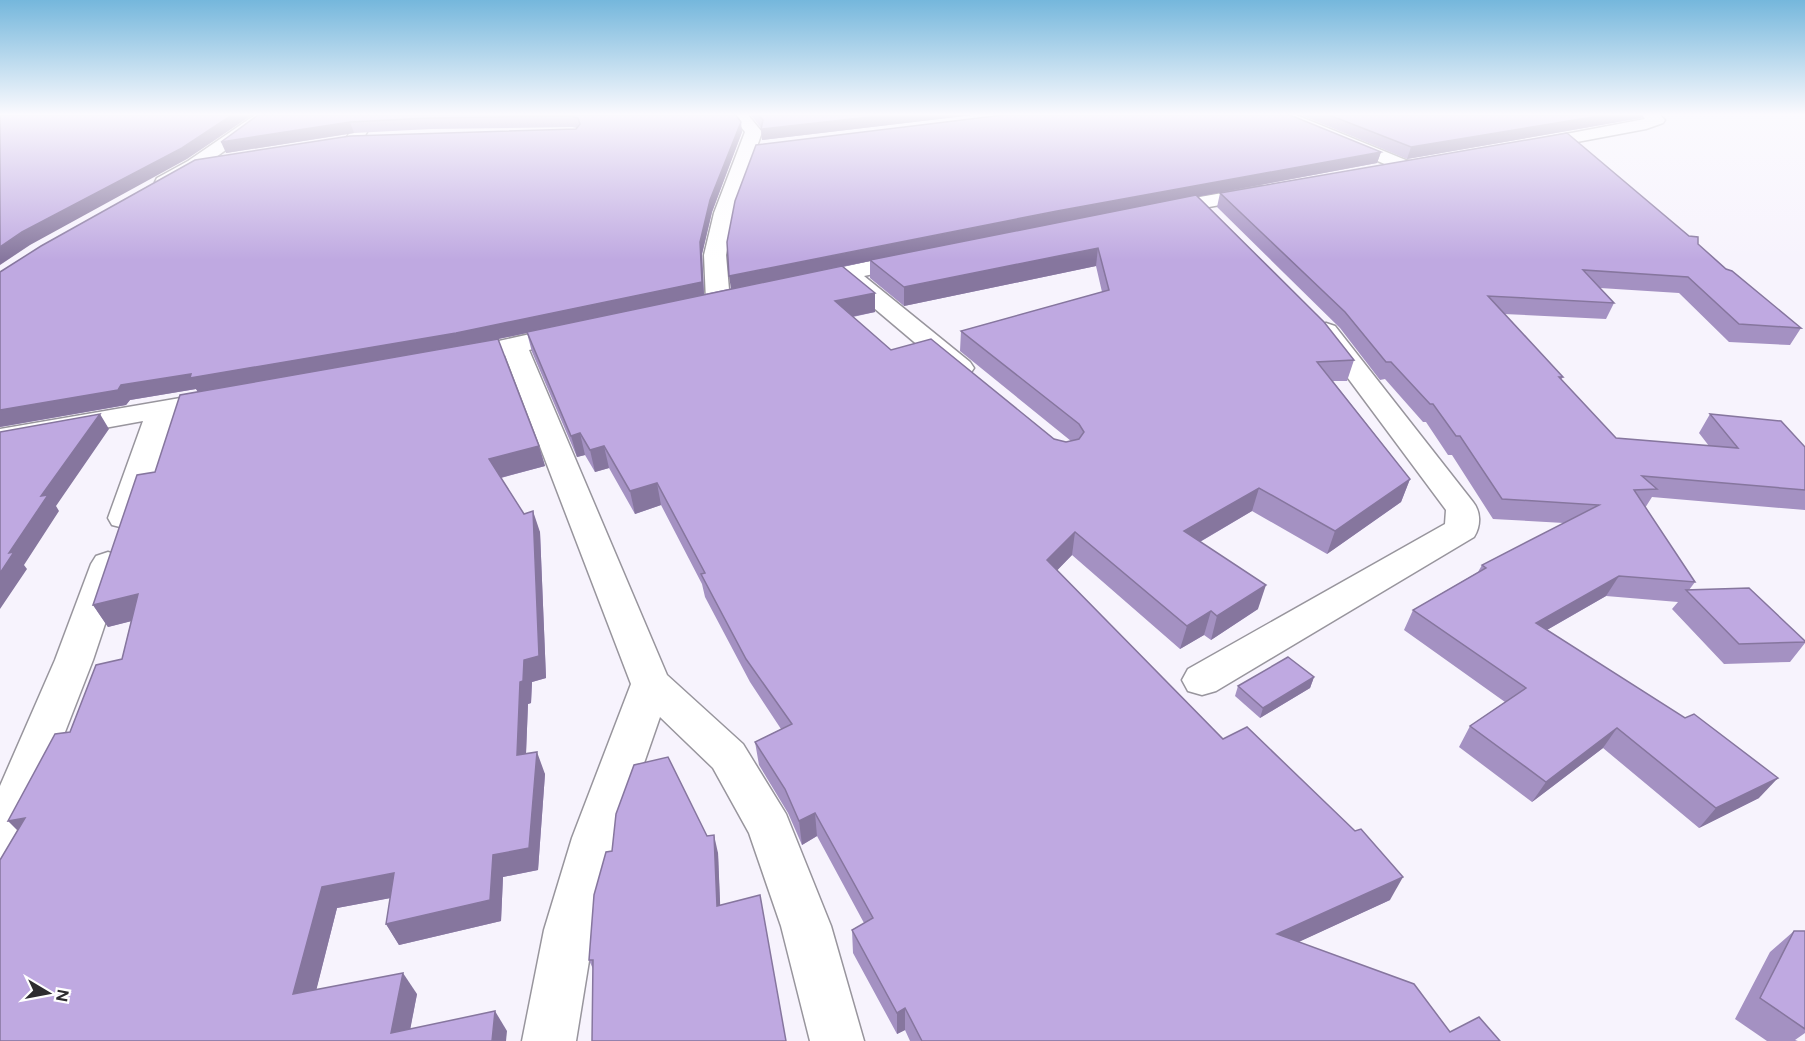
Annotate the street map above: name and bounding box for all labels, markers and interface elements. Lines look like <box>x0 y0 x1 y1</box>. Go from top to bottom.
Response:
north arrow <box>18 963 78 1023</box>
text: N <box>52 988 73 1003</box>

